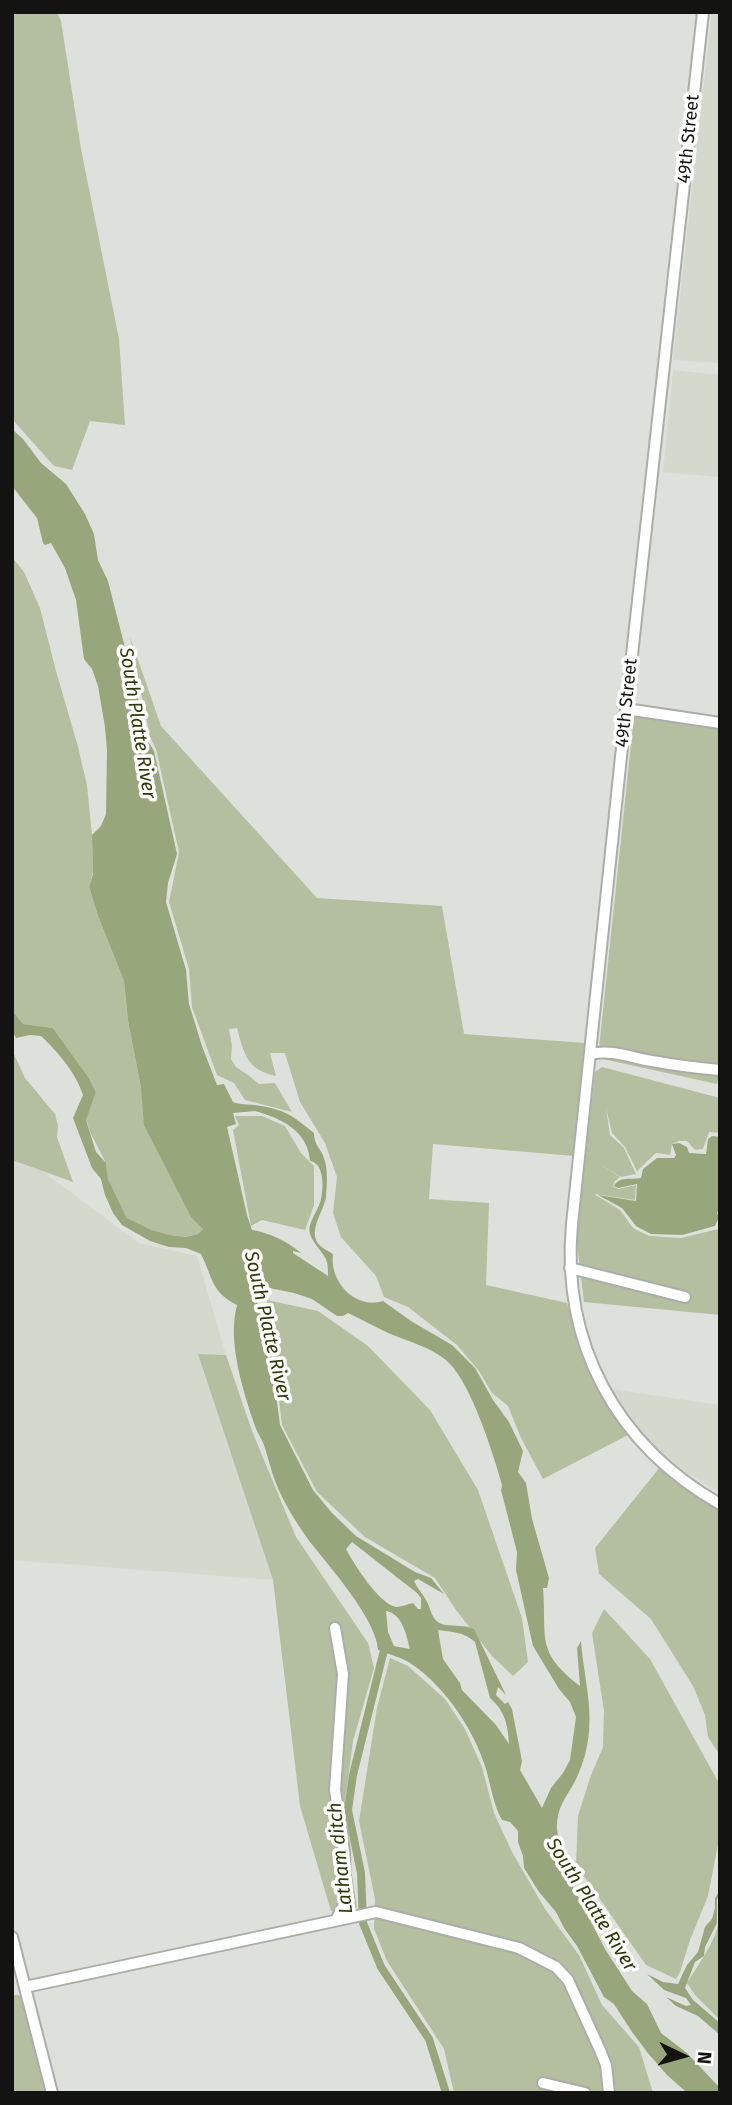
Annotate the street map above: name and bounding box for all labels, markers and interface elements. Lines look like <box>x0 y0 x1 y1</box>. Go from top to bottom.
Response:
street label: 49th Street <box>674 93 704 185</box>
water label: South Platte River <box>114 646 160 800</box>
street label: 49th Street <box>612 657 642 749</box>
water label: South Platte River <box>239 1249 295 1403</box>
water label: Latham ditch <box>324 1801 358 1915</box>
water label: South Platte River <box>541 1834 641 1976</box>
north arrow <box>648 2021 718 2091</box>
text: N <box>692 2051 716 2065</box>

